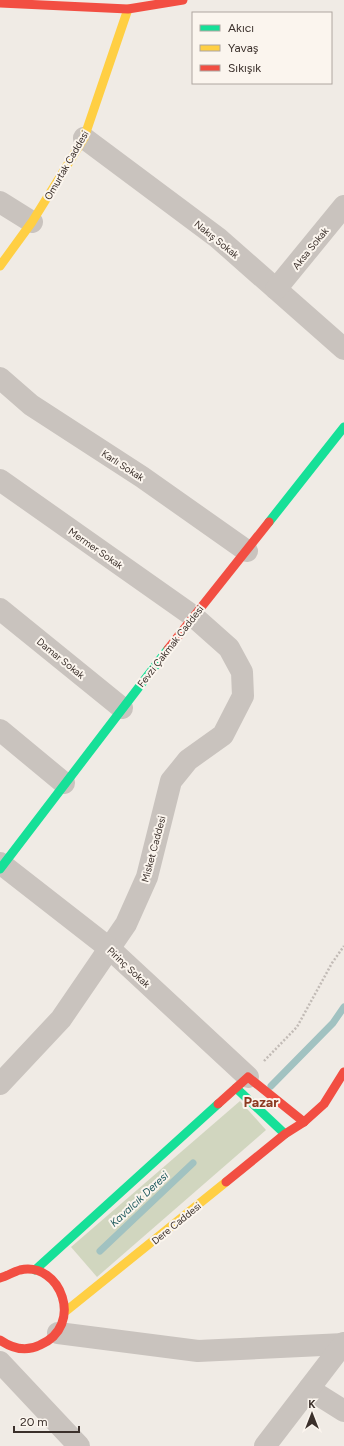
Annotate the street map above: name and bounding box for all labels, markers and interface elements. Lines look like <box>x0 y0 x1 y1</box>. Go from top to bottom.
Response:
legend <box>192 12 332 84</box>
text: Akıcı <box>228 21 254 35</box>
text: Yavaş <box>228 41 259 55</box>
text: Sıkışık <box>228 61 261 75</box>
street label: Omurtak Caddesi <box>41 128 92 202</box>
street label: Nakış Sokak <box>192 217 242 261</box>
street label: Aksa Sokak <box>289 224 331 272</box>
street label: Karlı Sokak <box>99 447 147 484</box>
street label: Mermer Sokak <box>66 525 126 572</box>
street label: Fevzi Çakmak Caddesi <box>134 603 206 690</box>
street label: Damar Sokak <box>34 635 87 682</box>
street label: Misket Caddesi <box>138 814 169 884</box>
street label: Pirinç Sokak <box>105 944 153 991</box>
district label: Pazar <box>243 1094 279 1111</box>
water label: Kavalcık Deresi <box>107 1169 172 1230</box>
street label: Dere Caddesi <box>149 1199 204 1247</box>
north arrow <box>292 1394 332 1434</box>
text: K <box>308 1398 316 1411</box>
scale bar <box>14 1408 79 1434</box>
text: 20 m <box>20 1415 48 1429</box>

